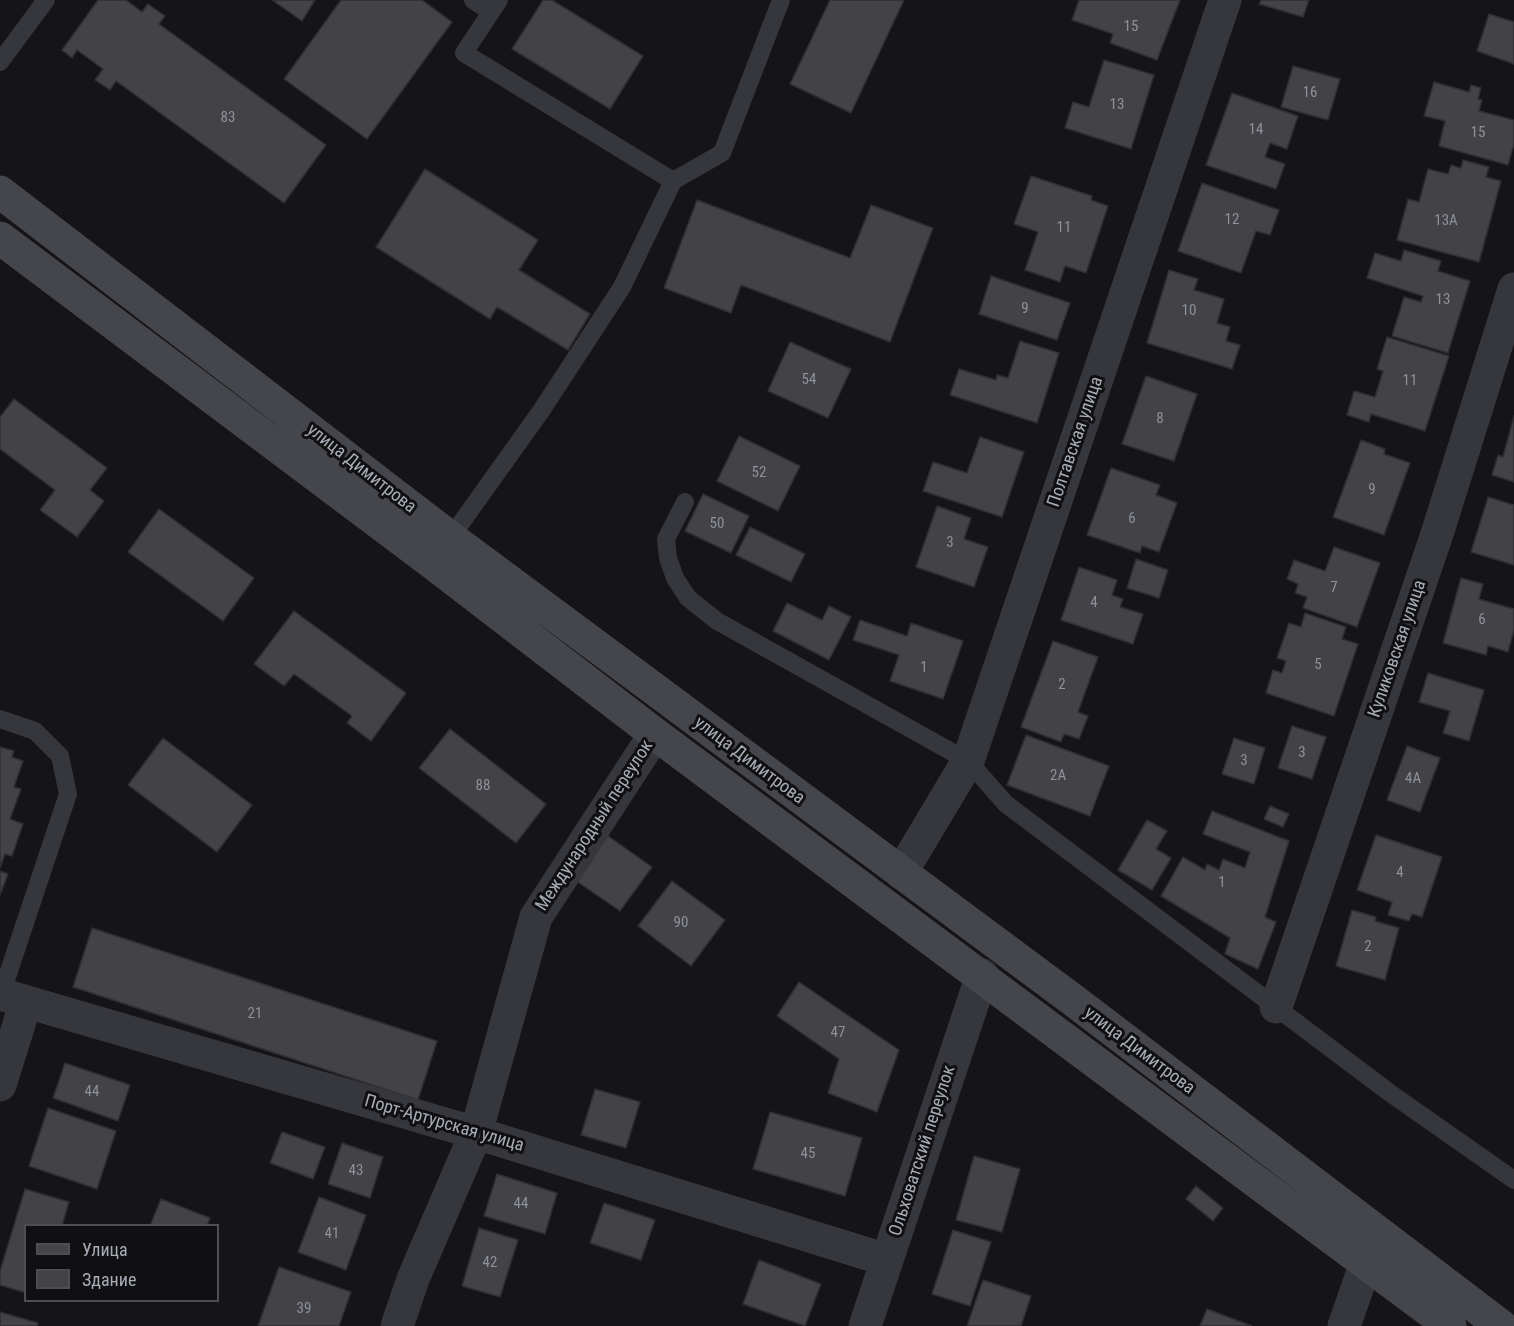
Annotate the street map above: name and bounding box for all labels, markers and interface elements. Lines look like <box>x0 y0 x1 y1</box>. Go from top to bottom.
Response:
house number: 15 <box>1124 18 1138 36</box>
house number: 16 <box>1303 84 1317 102</box>
house number: 13 <box>1110 96 1124 114</box>
house number: 83 <box>221 109 235 127</box>
house number: 14 <box>1249 121 1263 139</box>
house number: 15 <box>1471 124 1485 142</box>
house number: 12 <box>1225 211 1239 229</box>
house number: 13А <box>1434 212 1458 230</box>
house number: 11 <box>1057 219 1071 237</box>
house number: 13 <box>1436 291 1450 309</box>
house number: 9 <box>1021 300 1029 318</box>
house number: 10 <box>1182 302 1196 320</box>
house number: 54 <box>802 371 816 389</box>
house number: 11 <box>1403 372 1417 390</box>
street label: Полтавская улица <box>1044 374 1108 510</box>
house number: 8 <box>1156 410 1164 428</box>
street label: улица Димитрова <box>302 420 420 518</box>
house number: 52 <box>752 464 766 482</box>
house number: 9 <box>1368 481 1376 499</box>
house number: 6 <box>1128 510 1136 528</box>
house number: 50 <box>710 515 724 533</box>
house number: 3 <box>946 534 954 552</box>
street label: Куликовская улица <box>1364 578 1432 720</box>
house number: 7 <box>1330 579 1338 597</box>
house number: 4 <box>1090 594 1098 612</box>
house number: 6 <box>1478 611 1486 629</box>
house number: 5 <box>1314 656 1322 674</box>
house number: 1 <box>920 659 928 677</box>
house number: 2 <box>1058 676 1066 694</box>
street label: улица Димитрова <box>689 712 809 810</box>
street label: Международный переулок <box>532 737 658 915</box>
house number: 3 <box>1298 744 1306 762</box>
house number: 3 <box>1240 752 1248 770</box>
house number: 2А <box>1050 767 1066 785</box>
house number: 4А <box>1405 770 1421 788</box>
house number: 88 <box>476 777 490 795</box>
house number: 4 <box>1396 864 1404 882</box>
house number: 1 <box>1218 874 1226 892</box>
house number: 90 <box>674 914 688 932</box>
house number: 2 <box>1364 938 1372 956</box>
street label: улица Димитрова <box>1079 1002 1199 1100</box>
house number: 21 <box>248 1005 262 1023</box>
house number: 47 <box>831 1024 845 1042</box>
street label: Ольховатский переулок <box>885 1063 961 1239</box>
house number: 44 <box>85 1083 99 1101</box>
street label: Порт-Артурская улица <box>362 1091 526 1157</box>
house number: 45 <box>801 1145 815 1163</box>
house number: 43 <box>349 1162 363 1180</box>
house number: 44 <box>514 1195 528 1213</box>
legend <box>24 1224 219 1302</box>
house number: 41 <box>325 1225 339 1243</box>
text: Улица <box>82 1239 128 1260</box>
house number: 42 <box>483 1254 497 1272</box>
text: Здание <box>82 1269 136 1290</box>
house number: 39 <box>297 1300 311 1318</box>

